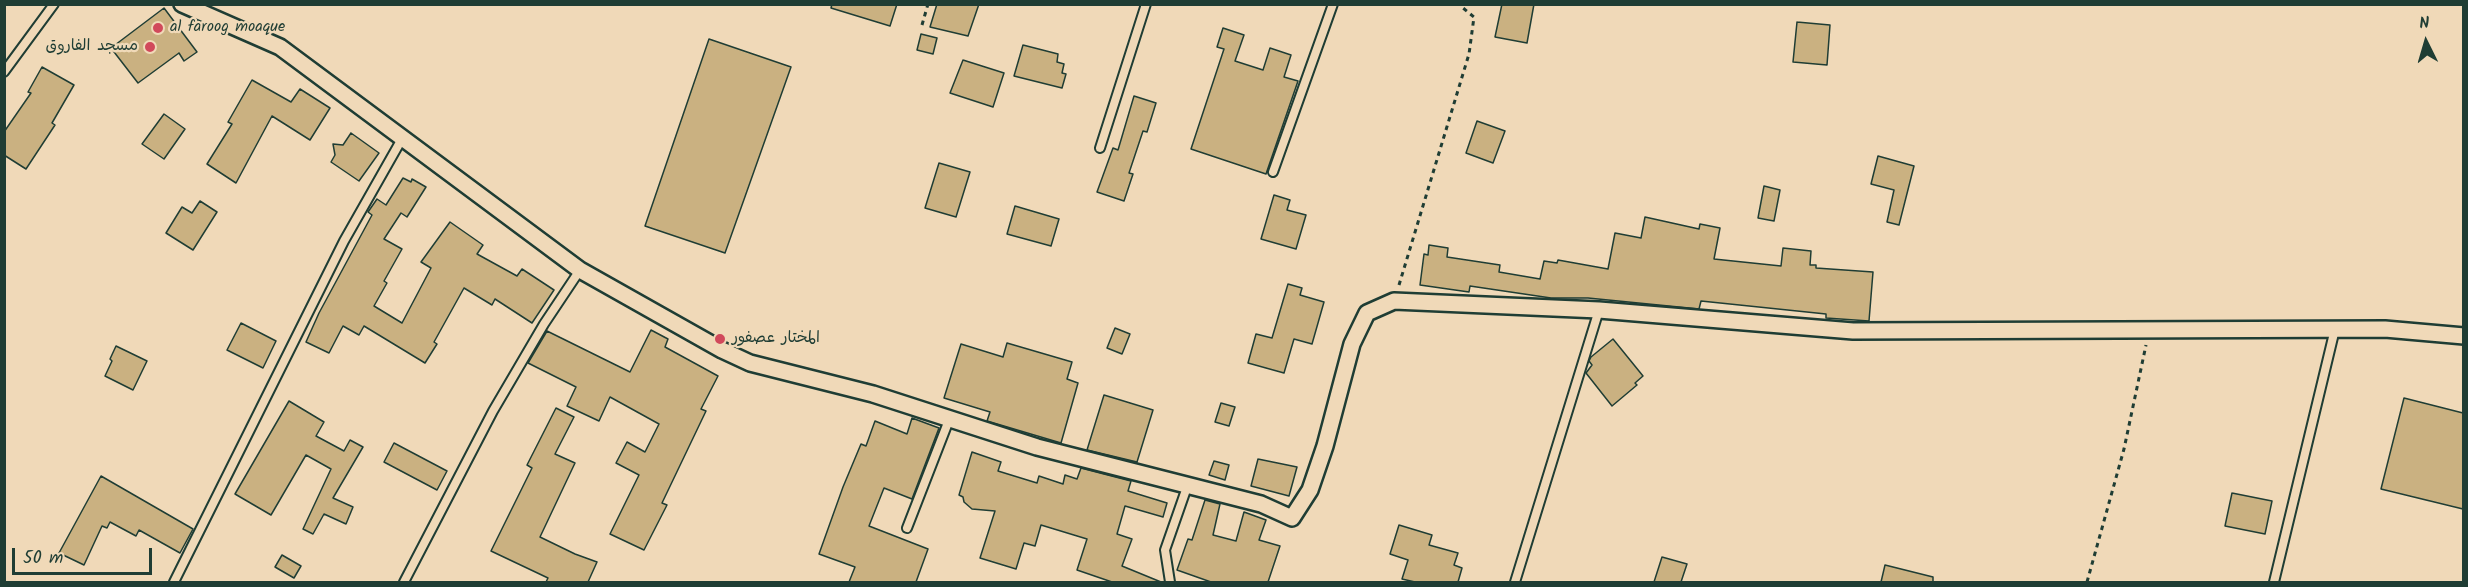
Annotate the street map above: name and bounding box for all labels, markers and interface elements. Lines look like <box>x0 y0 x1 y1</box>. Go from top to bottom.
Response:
text: N <box>2418 11 2431 36</box>
north arrow <box>2396 12 2456 72</box>
place label: al faroog moaque <box>170 18 285 38</box>
marker: al faroog moaque <box>151 21 165 35</box>
place label: مسجد الفاروق <box>46 37 138 57</box>
marker: مسجد الفاروق <box>143 40 157 54</box>
place label: المختار عصفور <box>732 329 820 349</box>
marker: المختار عصفور <box>713 332 727 346</box>
scale bar <box>15 536 154 574</box>
text: 50 m <box>23 544 63 573</box>

